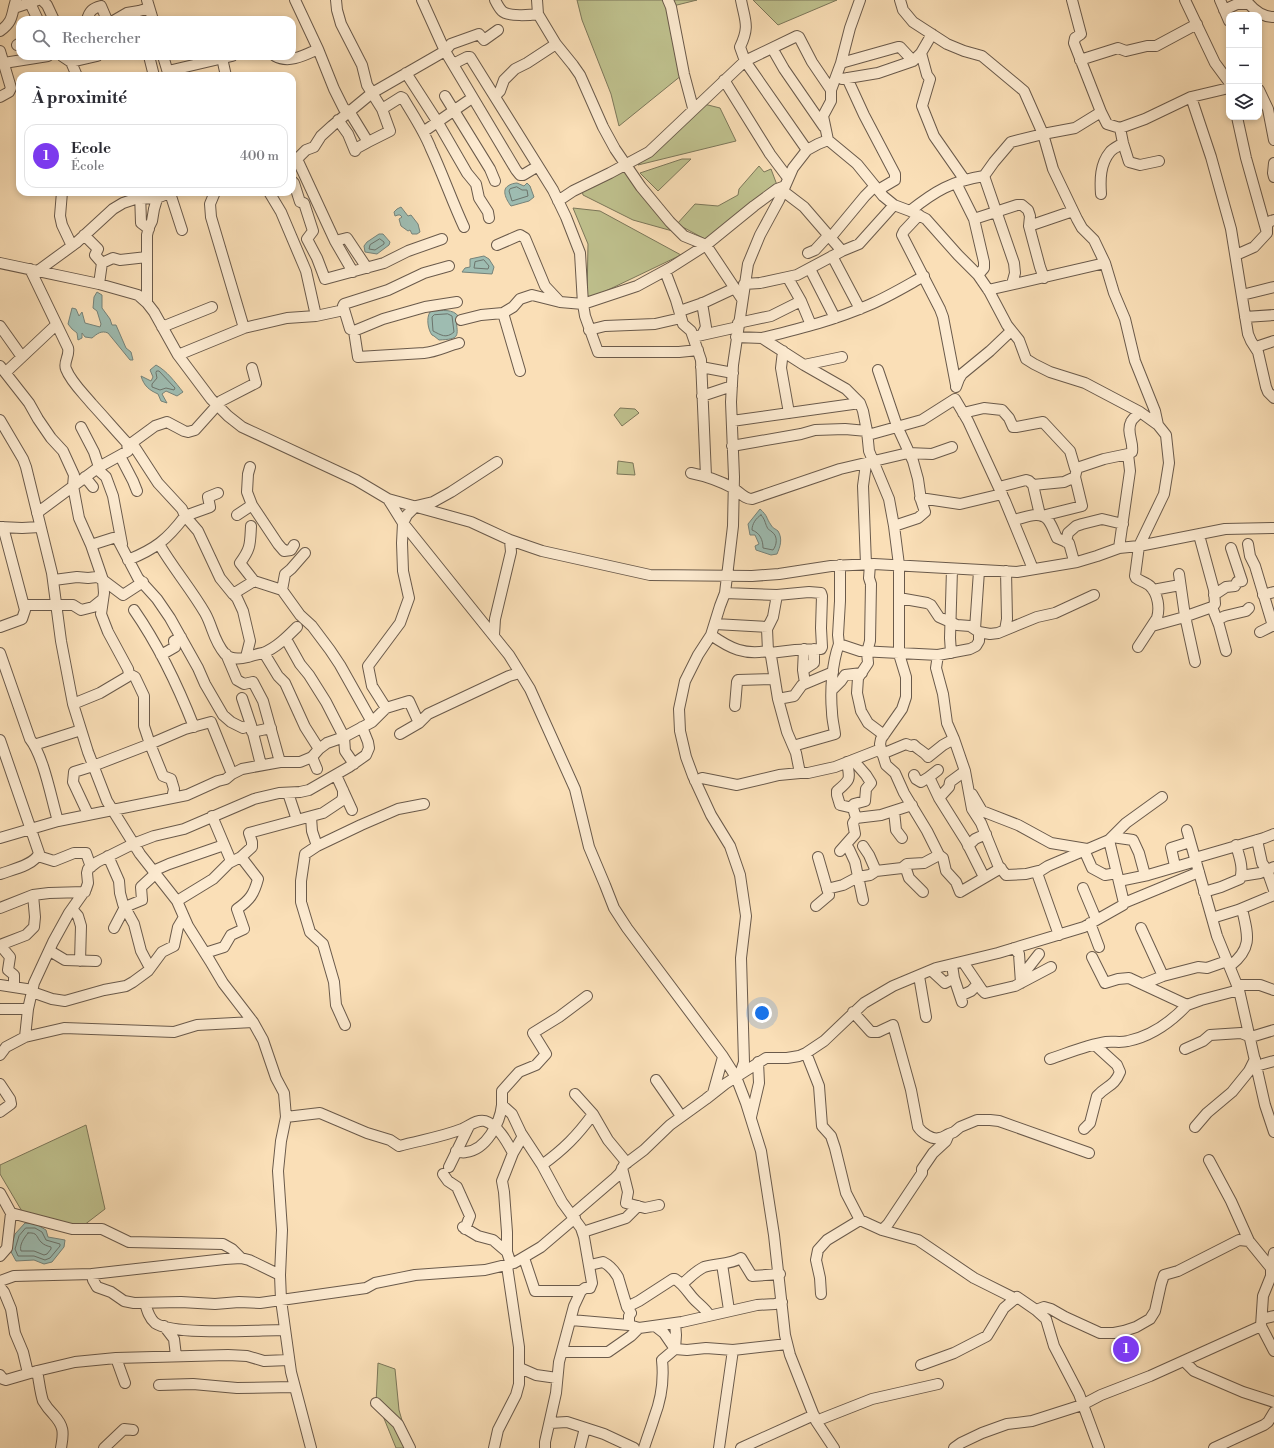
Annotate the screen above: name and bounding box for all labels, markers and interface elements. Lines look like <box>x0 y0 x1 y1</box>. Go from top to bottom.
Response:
map controls <box>1226 12 1262 120</box>
button: + <box>1226 12 1262 48</box>
search box <box>16 16 296 60</box>
icon: search <box>30 27 52 49</box>
text: Rechercher <box>62 29 141 48</box>
button: − <box>1226 48 1262 84</box>
button: layers <box>1226 84 1262 120</box>
text: À proximité <box>32 87 127 109</box>
text: Ecole <box>71 139 111 158</box>
text: 1 <box>43 148 49 164</box>
text: 400 m <box>240 148 279 164</box>
text: École <box>71 158 104 174</box>
your location <box>752 1003 772 1023</box>
pin: 1 <box>1113 1334 1139 1364</box>

